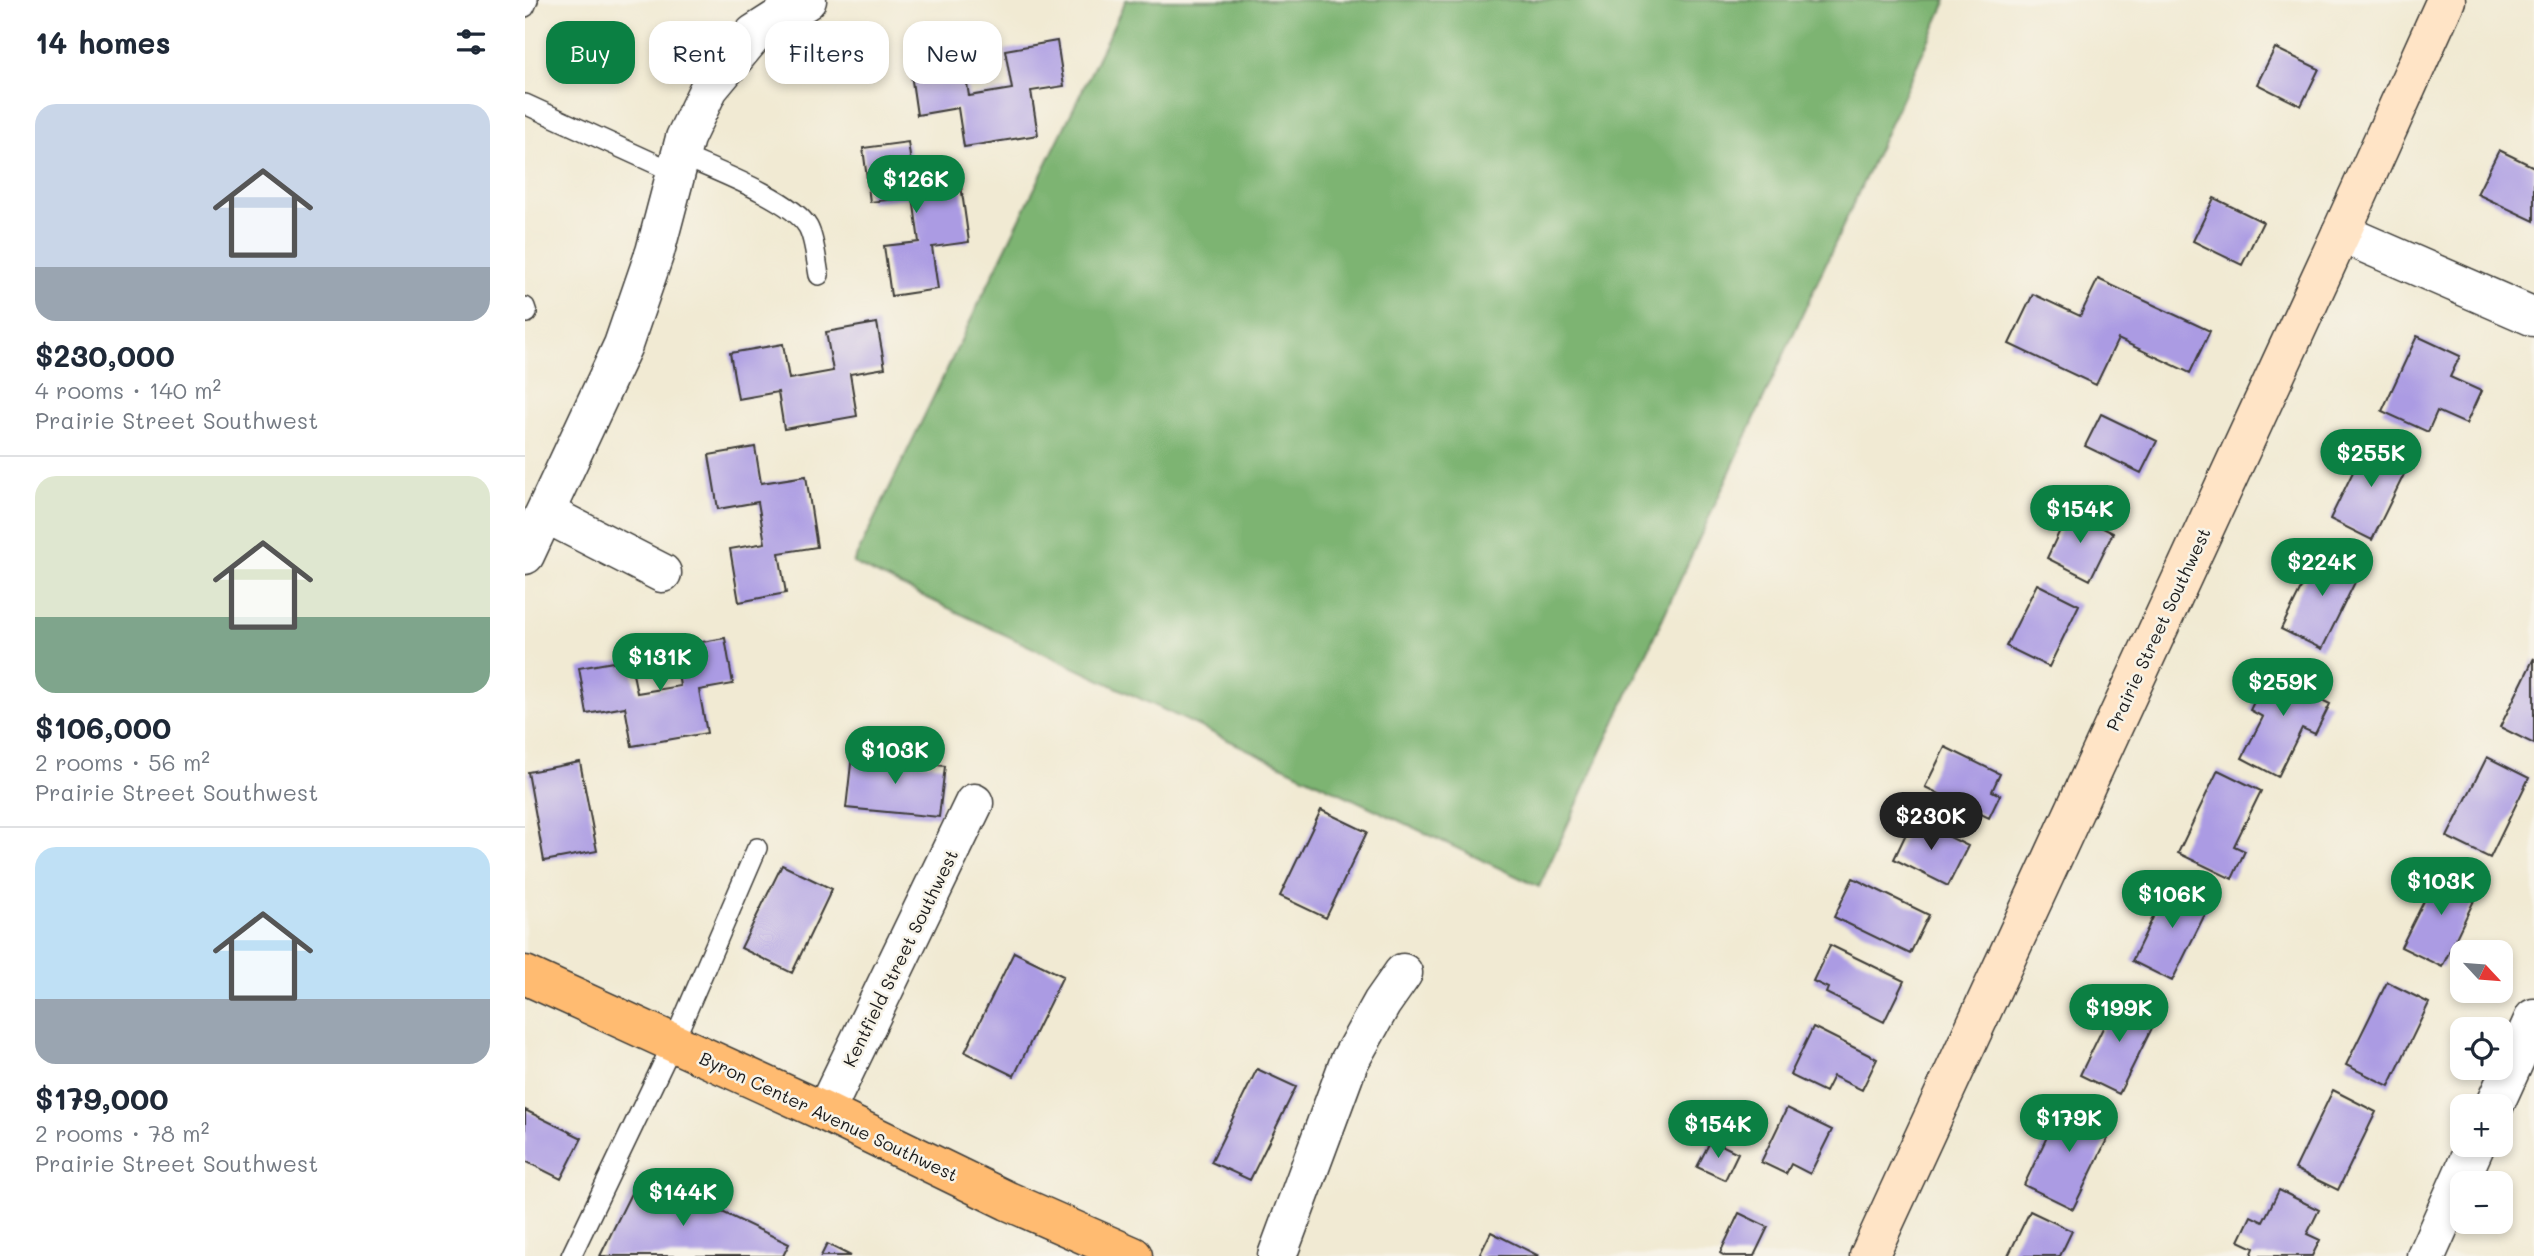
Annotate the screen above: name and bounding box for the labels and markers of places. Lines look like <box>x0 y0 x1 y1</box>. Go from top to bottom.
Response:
pin: $126K <box>867 156 965 215</box>
pin: $255K <box>2322 430 2420 489</box>
pin: $154K <box>2031 486 2129 545</box>
pin: $224K <box>2273 538 2371 598</box>
pin: $131K <box>611 634 709 693</box>
pin: $259K <box>2234 658 2332 718</box>
pin: $103K <box>846 726 944 786</box>
pin: $230K <box>1882 792 1980 852</box>
pin: $103K <box>2392 858 2490 917</box>
pin: $106K <box>2123 870 2221 930</box>
pin: $199K <box>2070 984 2168 1044</box>
pin: $179K <box>2020 1094 2118 1154</box>
pin: $154K <box>1669 1100 1767 1160</box>
pin: $144K <box>634 1168 732 1228</box>

